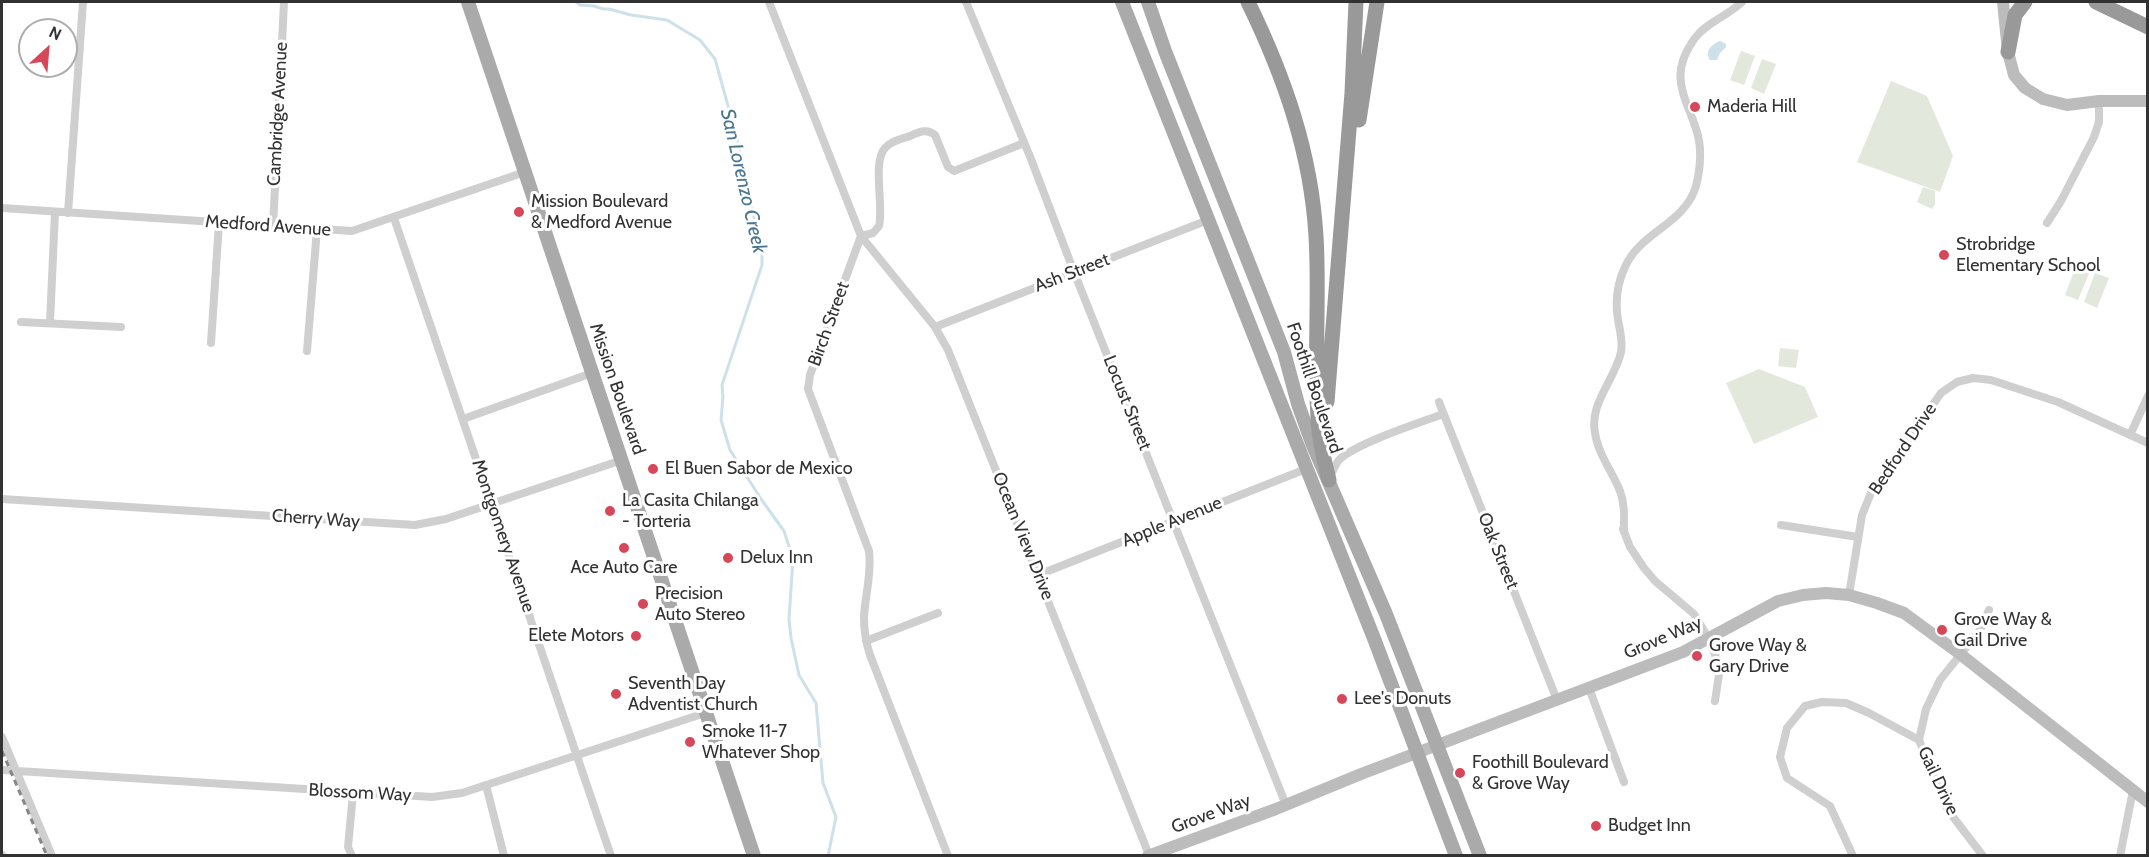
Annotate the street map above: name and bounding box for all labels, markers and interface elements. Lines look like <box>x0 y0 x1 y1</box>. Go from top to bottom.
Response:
north arrow <box>18 18 78 78</box>
text: N <box>46 22 64 44</box>
street label: Cambridge Avenue <box>263 41 293 187</box>
place label: Maderia Hill <box>1707 96 1796 118</box>
marker: Maderia Hill <box>1688 100 1702 114</box>
water label: San Lorenzo Creek <box>715 106 771 256</box>
place label: Mission Boulevard & Medford Avenue <box>531 191 672 234</box>
marker: Mission Boulevard & Medford Avenue <box>512 205 526 219</box>
street label: Medford Avenue <box>204 211 332 241</box>
place label: Strobridge Elementary School <box>1956 234 2100 276</box>
marker: Strobridge Elementary School <box>1937 248 1951 262</box>
street label: Ash Street <box>1031 249 1113 297</box>
street label: Birch Street <box>804 279 854 369</box>
street label: Foothill Boulevard <box>1282 320 1346 456</box>
street label: Mission Boulevard <box>584 321 650 457</box>
street label: Locust Street <box>1098 353 1156 453</box>
street label: Bedford Drive <box>1865 399 1941 499</box>
street label: Montgomery Avenue <box>467 457 539 615</box>
place label: El Buen Sabor de Mexico <box>665 458 853 480</box>
marker: El Buen Sabor de Mexico <box>646 462 660 476</box>
street label: Ocean View Drive <box>988 469 1058 603</box>
place label: La Casita Chilanga - Torteria <box>622 490 759 532</box>
street label: Apple Avenue <box>1119 492 1225 552</box>
marker: La Casita Chilanga - Torteria <box>603 504 617 518</box>
street label: Cherry Way <box>271 505 361 533</box>
street label: Oak Street <box>1473 510 1523 592</box>
marker: Ace Auto Care <box>617 541 631 555</box>
place label: Delux Inn <box>740 547 813 569</box>
marker: Delux Inn <box>721 551 735 565</box>
place label: Ace Auto Care <box>571 557 677 579</box>
place label: Precision Auto Stereo <box>655 583 745 626</box>
marker: Precision Auto Stereo <box>636 597 650 611</box>
place label: Grove Way & Gail Drive <box>1954 609 2052 652</box>
street label: Grove Way <box>1621 612 1705 664</box>
marker: Grove Way & Gail Drive <box>1935 623 1949 637</box>
place label: Elete Motors <box>528 625 624 647</box>
marker: Elete Motors <box>629 629 643 643</box>
place label: Grove Way & Gary Drive <box>1709 635 1807 678</box>
marker: Grove Way & Gary Drive <box>1690 649 1704 663</box>
place label: Seventh Day Adventist Church <box>628 673 758 716</box>
marker: Seventh Day Adventist Church <box>609 687 623 701</box>
place label: Lee's Donuts <box>1354 688 1451 710</box>
marker: Lee's Donuts <box>1335 692 1349 706</box>
place label: Smoke 11-7 Whatever Shop <box>702 721 820 764</box>
marker: Smoke 11-7 Whatever Shop <box>683 735 697 749</box>
street label: Gail Drive <box>1913 743 1963 819</box>
place label: Foothill Boulevard & Grove Way <box>1472 752 1609 795</box>
marker: Foothill Boulevard & Grove Way <box>1453 766 1467 780</box>
street label: Blossom Way <box>308 780 412 806</box>
street label: Grove Way <box>1168 790 1254 838</box>
place label: Budget Inn <box>1608 815 1691 837</box>
marker: Budget Inn <box>1589 819 1603 833</box>

